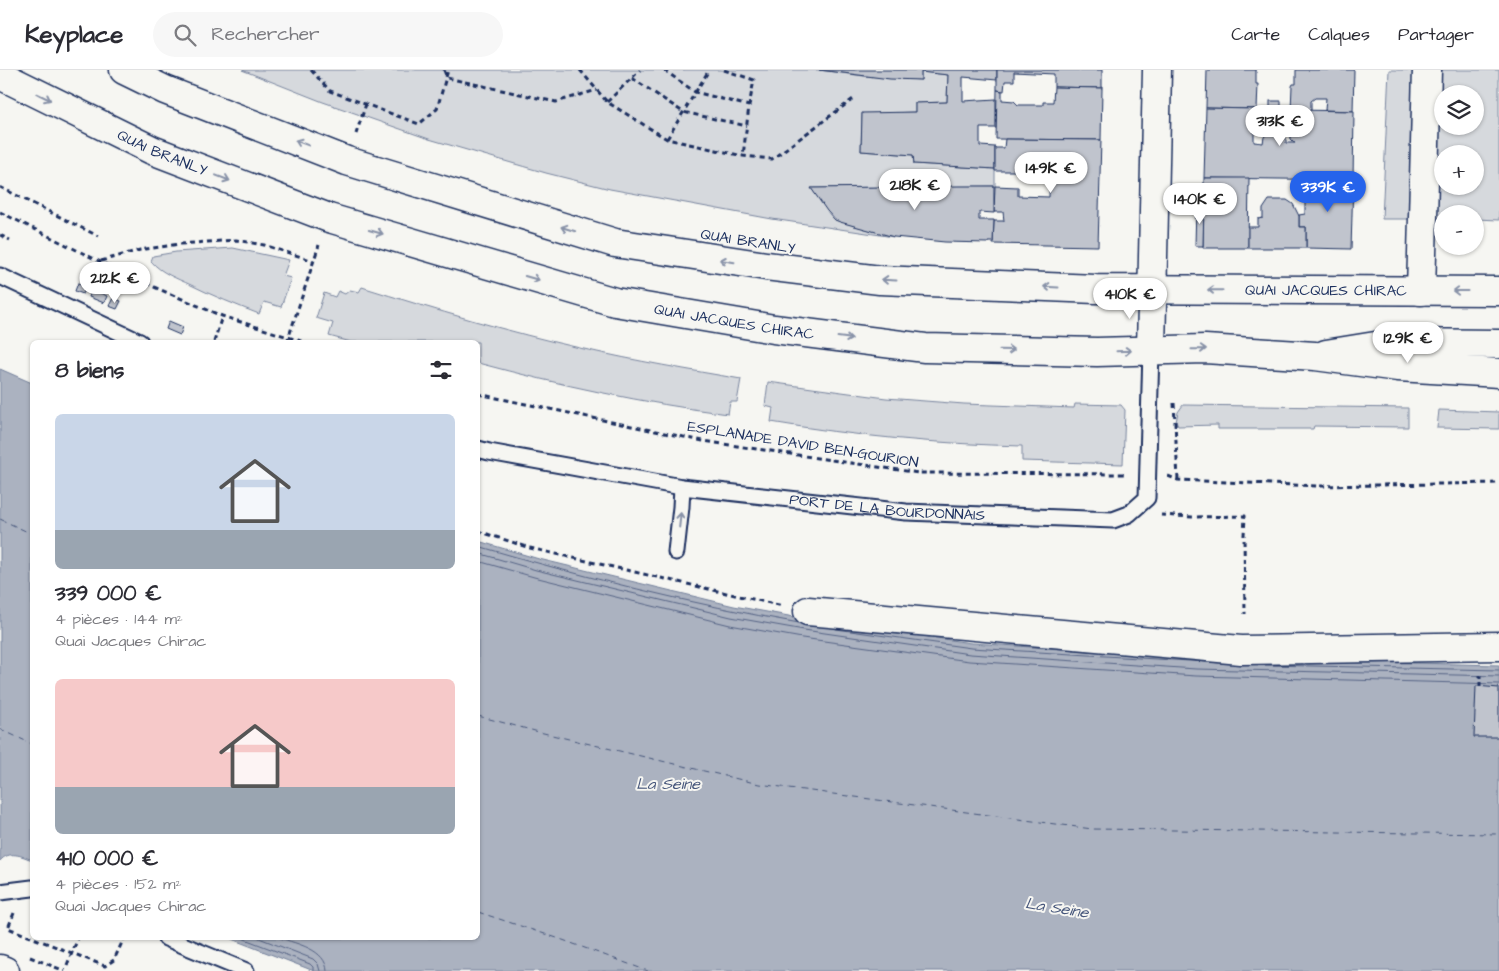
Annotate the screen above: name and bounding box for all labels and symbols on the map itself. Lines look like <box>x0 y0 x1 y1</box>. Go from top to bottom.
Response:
one-way arrow <box>36 92 51 102</box>
pin: 313K € <box>1239 104 1321 147</box>
street label: QUAI BRANLY <box>114 124 210 181</box>
one-way arrow <box>295 138 310 148</box>
pin: 149K € <box>1010 152 1092 194</box>
pin: 218K € <box>874 168 956 211</box>
pin: 339K € <box>1287 170 1369 213</box>
one-way arrow <box>215 174 231 183</box>
pin: 140K € <box>1159 182 1241 225</box>
one-way arrow <box>561 224 577 234</box>
street label: QUAI BRANLY <box>699 224 797 259</box>
one-way arrow <box>367 228 383 237</box>
one-way arrow <box>720 255 736 265</box>
pin: 212K € <box>74 262 156 304</box>
one-way arrow <box>523 273 539 283</box>
one-way arrow <box>881 276 897 285</box>
pin: 410K € <box>1089 278 1171 320</box>
street label: QUAI JACQUES CHIRAC <box>1245 280 1407 302</box>
one-way arrow <box>1043 283 1059 292</box>
one-way arrow <box>1207 286 1223 295</box>
one-way arrow <box>1452 286 1468 296</box>
street label: QUAI JACQUES CHIRAC <box>652 299 816 345</box>
pin: 129K € <box>1367 322 1449 364</box>
one-way arrow <box>837 333 853 343</box>
one-way arrow <box>1191 344 1207 354</box>
one-way arrow <box>998 345 1015 355</box>
one-way arrow <box>1116 347 1132 356</box>
street label: ESPLANADE DAVID BEN-GOURION <box>686 416 920 473</box>
street label: PORT DE LA BOURDONNAIS <box>788 489 986 526</box>
one-way arrow <box>675 512 685 528</box>
water label: La Seine <box>636 773 701 795</box>
water label: La Seine <box>1024 892 1091 924</box>

